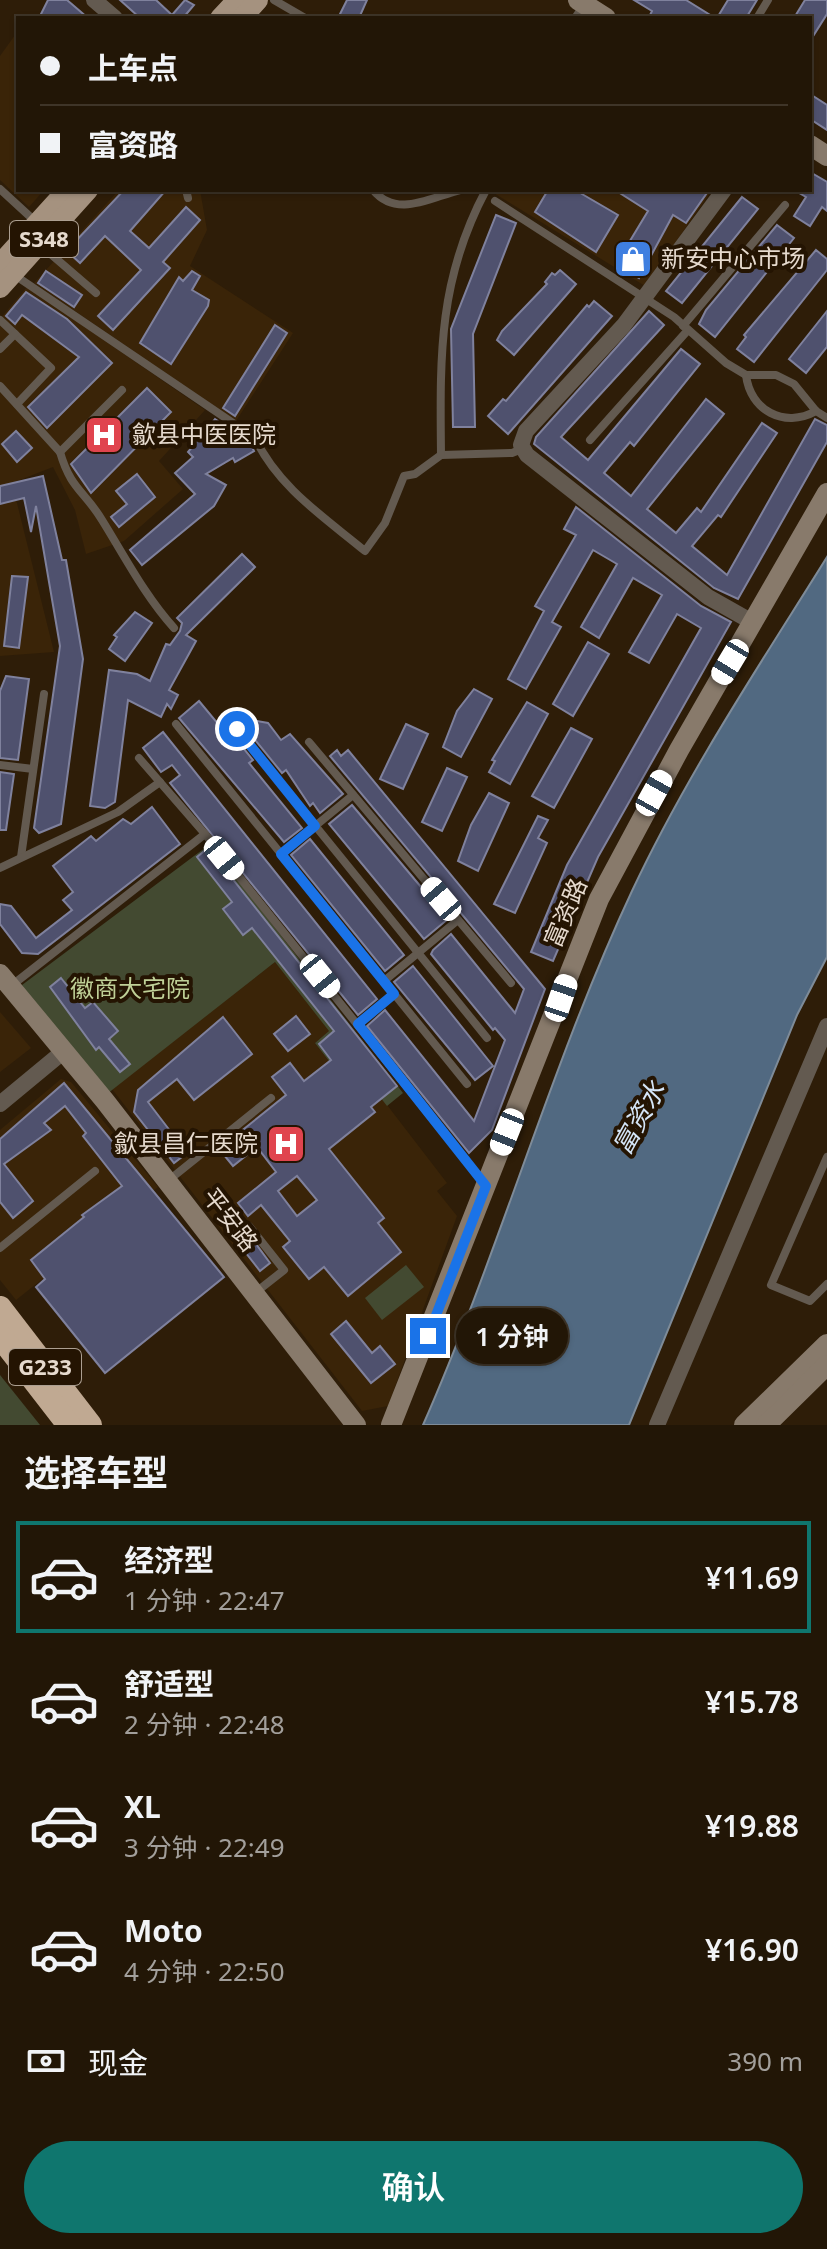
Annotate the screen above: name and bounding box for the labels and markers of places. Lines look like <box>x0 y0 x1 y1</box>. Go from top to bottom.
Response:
shop icon: 新安中心市场 <box>612 238 654 280</box>
place label: 新安中心市场 <box>661 241 805 274</box>
hospital icon: 歙县中医医院 <box>83 414 125 456</box>
place label: 歙县中医医院 <box>132 417 276 450</box>
hospital icon: 歙县昌仁医院 <box>265 1123 307 1165</box>
place label: 歙县昌仁医院 <box>114 1126 258 1159</box>

